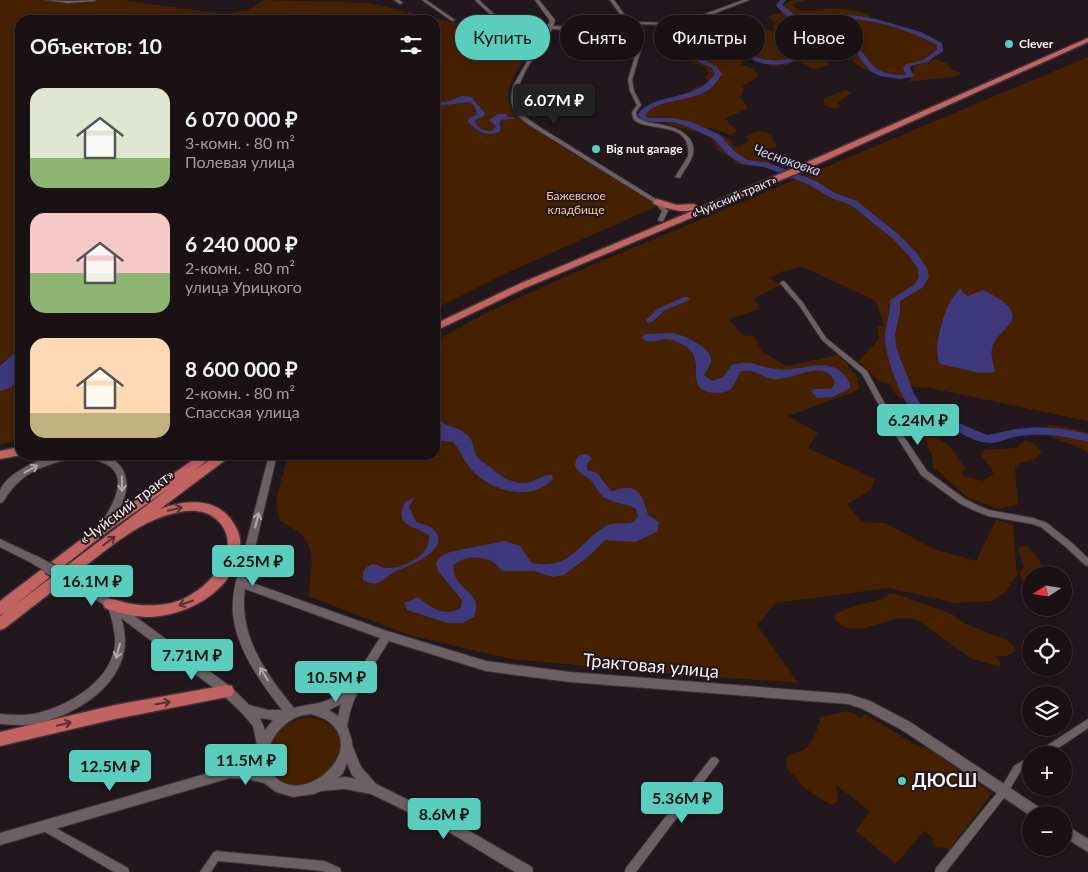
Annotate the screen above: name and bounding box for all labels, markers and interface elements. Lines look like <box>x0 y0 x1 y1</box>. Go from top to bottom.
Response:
chip: Купить <box>455 15 550 60</box>
chip: Снять <box>560 15 644 60</box>
chip: Фильтры <box>654 15 765 60</box>
chip: Новое <box>775 15 863 60</box>
icon: filters <box>397 31 425 59</box>
text: Объектов: 10 <box>30 33 162 58</box>
place label: Clever <box>1019 36 1054 51</box>
marker: Clever <box>1003 38 1015 50</box>
pin: 6.07M ₽ <box>508 84 600 126</box>
text: 6.07M ₽ <box>524 90 584 109</box>
text: 6 070 000 ₽ <box>185 106 298 131</box>
icon: home <box>70 108 130 168</box>
text: 3-комн. · 80 m² <box>185 133 295 152</box>
water label: Чесноковка <box>751 140 823 179</box>
place label: Big nut garage <box>606 141 683 156</box>
marker: Big nut garage <box>590 143 602 155</box>
text: Полевая улица <box>185 152 295 171</box>
street label: «Чуйский тракт» <box>689 172 779 221</box>
park label: Бажевское кладбище <box>546 188 606 217</box>
text: 6 240 000 ₽ <box>185 231 298 256</box>
icon: home <box>70 233 130 293</box>
text: 2-комн. · 80 m² <box>185 258 295 277</box>
text: улица Урицкого <box>185 277 302 296</box>
text: 8 600 000 ₽ <box>185 356 298 381</box>
icon: home <box>70 358 130 418</box>
text: 2-комн. · 80 m² <box>185 383 295 402</box>
text: Спасская улица <box>185 402 300 421</box>
pin: 6.24M ₽ <box>872 404 964 446</box>
text: 6.24M ₽ <box>888 410 948 429</box>
one-way arrow <box>23 463 37 473</box>
street label: «Чуйский тракт» <box>76 465 177 548</box>
one-way arrow <box>117 476 127 492</box>
one-way arrow <box>167 504 183 513</box>
one-way arrow <box>253 512 262 528</box>
one-way arrow <box>102 536 115 547</box>
pin: 6.25M ₽ <box>207 544 299 587</box>
text: 6.25M ₽ <box>223 551 283 570</box>
pin: 16.1M ₽ <box>46 564 138 607</box>
north arrow <box>1022 566 1072 616</box>
map controls <box>1022 566 1072 856</box>
text: 16.1M ₽ <box>62 571 122 590</box>
one-way arrow <box>179 599 194 608</box>
button: locate <box>1022 626 1072 676</box>
pin: 7.71M ₽ <box>146 638 238 681</box>
one-way arrow <box>112 643 122 659</box>
text: 7.71M ₽ <box>162 645 222 664</box>
street label: Трактовая улица <box>582 648 720 682</box>
pin: 10.5M ₽ <box>290 660 382 703</box>
one-way arrow <box>259 667 269 681</box>
text: 10.5M ₽ <box>306 667 366 686</box>
button: layers <box>1022 686 1072 736</box>
one-way arrow <box>155 698 171 707</box>
one-way arrow <box>56 719 72 728</box>
pin: 11.5M ₽ <box>200 744 292 786</box>
button: + <box>1022 746 1072 796</box>
pin: 12.5M ₽ <box>64 750 156 792</box>
text: 11.5M ₽ <box>216 750 276 769</box>
text: 12.5M ₽ <box>80 756 140 775</box>
place label: ДЮСШ <box>912 769 977 791</box>
marker: ДЮСШ <box>896 775 908 787</box>
pin: 5.36M ₽ <box>636 782 728 824</box>
text: 5.36M ₽ <box>652 788 712 807</box>
pin: 8.6M ₽ <box>403 798 485 840</box>
text: 8.6M ₽ <box>419 804 469 823</box>
button: − <box>1022 806 1072 856</box>

